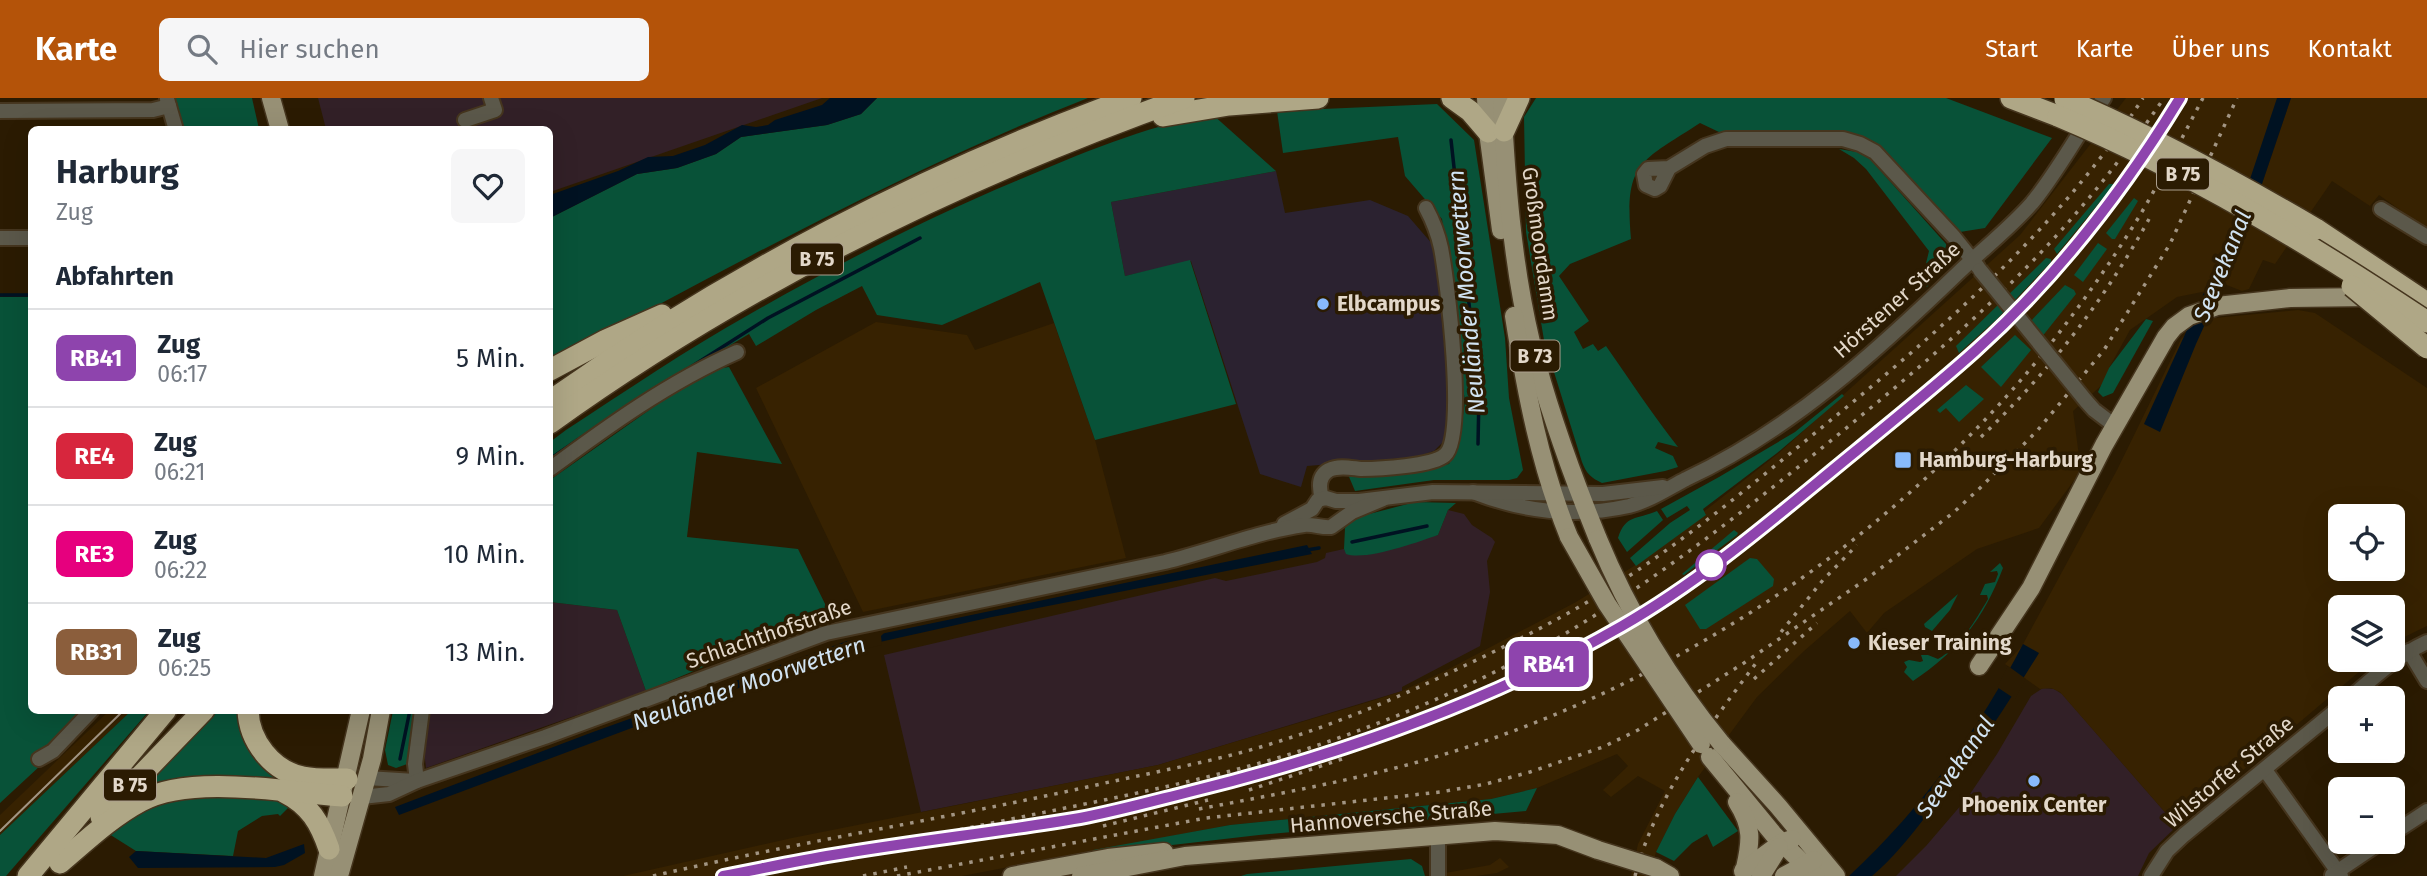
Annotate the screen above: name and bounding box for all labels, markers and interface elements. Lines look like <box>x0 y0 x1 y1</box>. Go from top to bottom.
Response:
search box <box>159 18 649 81</box>
text: Karte <box>35 29 117 69</box>
icon: search <box>183 30 221 68</box>
text: Hier suchen <box>239 34 380 65</box>
text: Start <box>1985 35 2038 63</box>
text: Karte <box>2076 35 2134 63</box>
text: Über uns <box>2172 35 2270 63</box>
text: Kontakt <box>2308 35 2392 63</box>
button: heart <box>451 149 525 223</box>
text: Harburg <box>56 152 179 192</box>
road number: B 75 <box>2157 158 2209 190</box>
street label: Großmoordamm <box>1516 165 1564 323</box>
water label: Neuländer Moorwettern <box>1441 169 1491 415</box>
text: Zug <box>56 198 93 226</box>
water label: Seevekanal <box>2187 206 2257 327</box>
street label: Hörstener Straße <box>1828 236 1966 364</box>
road number: B 75 <box>791 244 843 274</box>
text: Abfahrten <box>56 261 174 292</box>
place label: Elbcampus <box>1337 291 1440 317</box>
marker: Elbcampus <box>1315 296 1331 312</box>
text: Zug <box>157 329 200 360</box>
road number: B 73 <box>1510 340 1560 372</box>
text: 5 Min. <box>456 343 525 374</box>
text: RB41 <box>70 344 122 372</box>
text: 06:17 <box>157 360 207 388</box>
text: Zug <box>154 427 197 458</box>
text: 9 Min. <box>455 441 525 472</box>
text: RE4 <box>74 442 115 470</box>
place label: Hamburg-Harburg <box>1919 447 2093 473</box>
marker: Hamburg-Harburg <box>1893 450 1913 470</box>
text: 06:21 <box>154 458 205 486</box>
map controls <box>2328 504 2405 854</box>
button: locate <box>2328 504 2405 581</box>
text: Zug <box>154 525 197 556</box>
text: 10 Min. <box>443 539 525 570</box>
text: RE3 <box>75 540 114 568</box>
unlabelled marker <box>1696 550 1726 580</box>
text: 06:22 <box>154 556 207 584</box>
street label: Schlachthofstraße <box>683 594 855 674</box>
button: layers <box>2328 595 2405 672</box>
text: Zug <box>158 623 201 654</box>
water label: Neuländer Moorwettern <box>629 630 869 736</box>
place label: Kieser Training <box>1868 630 2012 656</box>
marker: Kieser Training <box>1846 635 1862 651</box>
text: 13 Min. <box>445 637 525 668</box>
text: RB31 <box>70 638 123 666</box>
line badge: RB41 <box>1500 641 1598 687</box>
text: RB41 <box>1523 650 1575 678</box>
text: 06:25 <box>158 654 211 682</box>
button: + <box>2328 686 2405 763</box>
street label: Wilstorfer Straße <box>2159 710 2299 834</box>
water label: Seevekanal <box>1909 711 2000 824</box>
road number: B 75 <box>104 770 156 800</box>
marker: Phoenix Center <box>2026 773 2042 789</box>
button: − <box>2328 777 2405 854</box>
place label: Phoenix Center <box>1961 792 2107 818</box>
street label: Hannoversche Straße <box>1289 795 1493 839</box>

